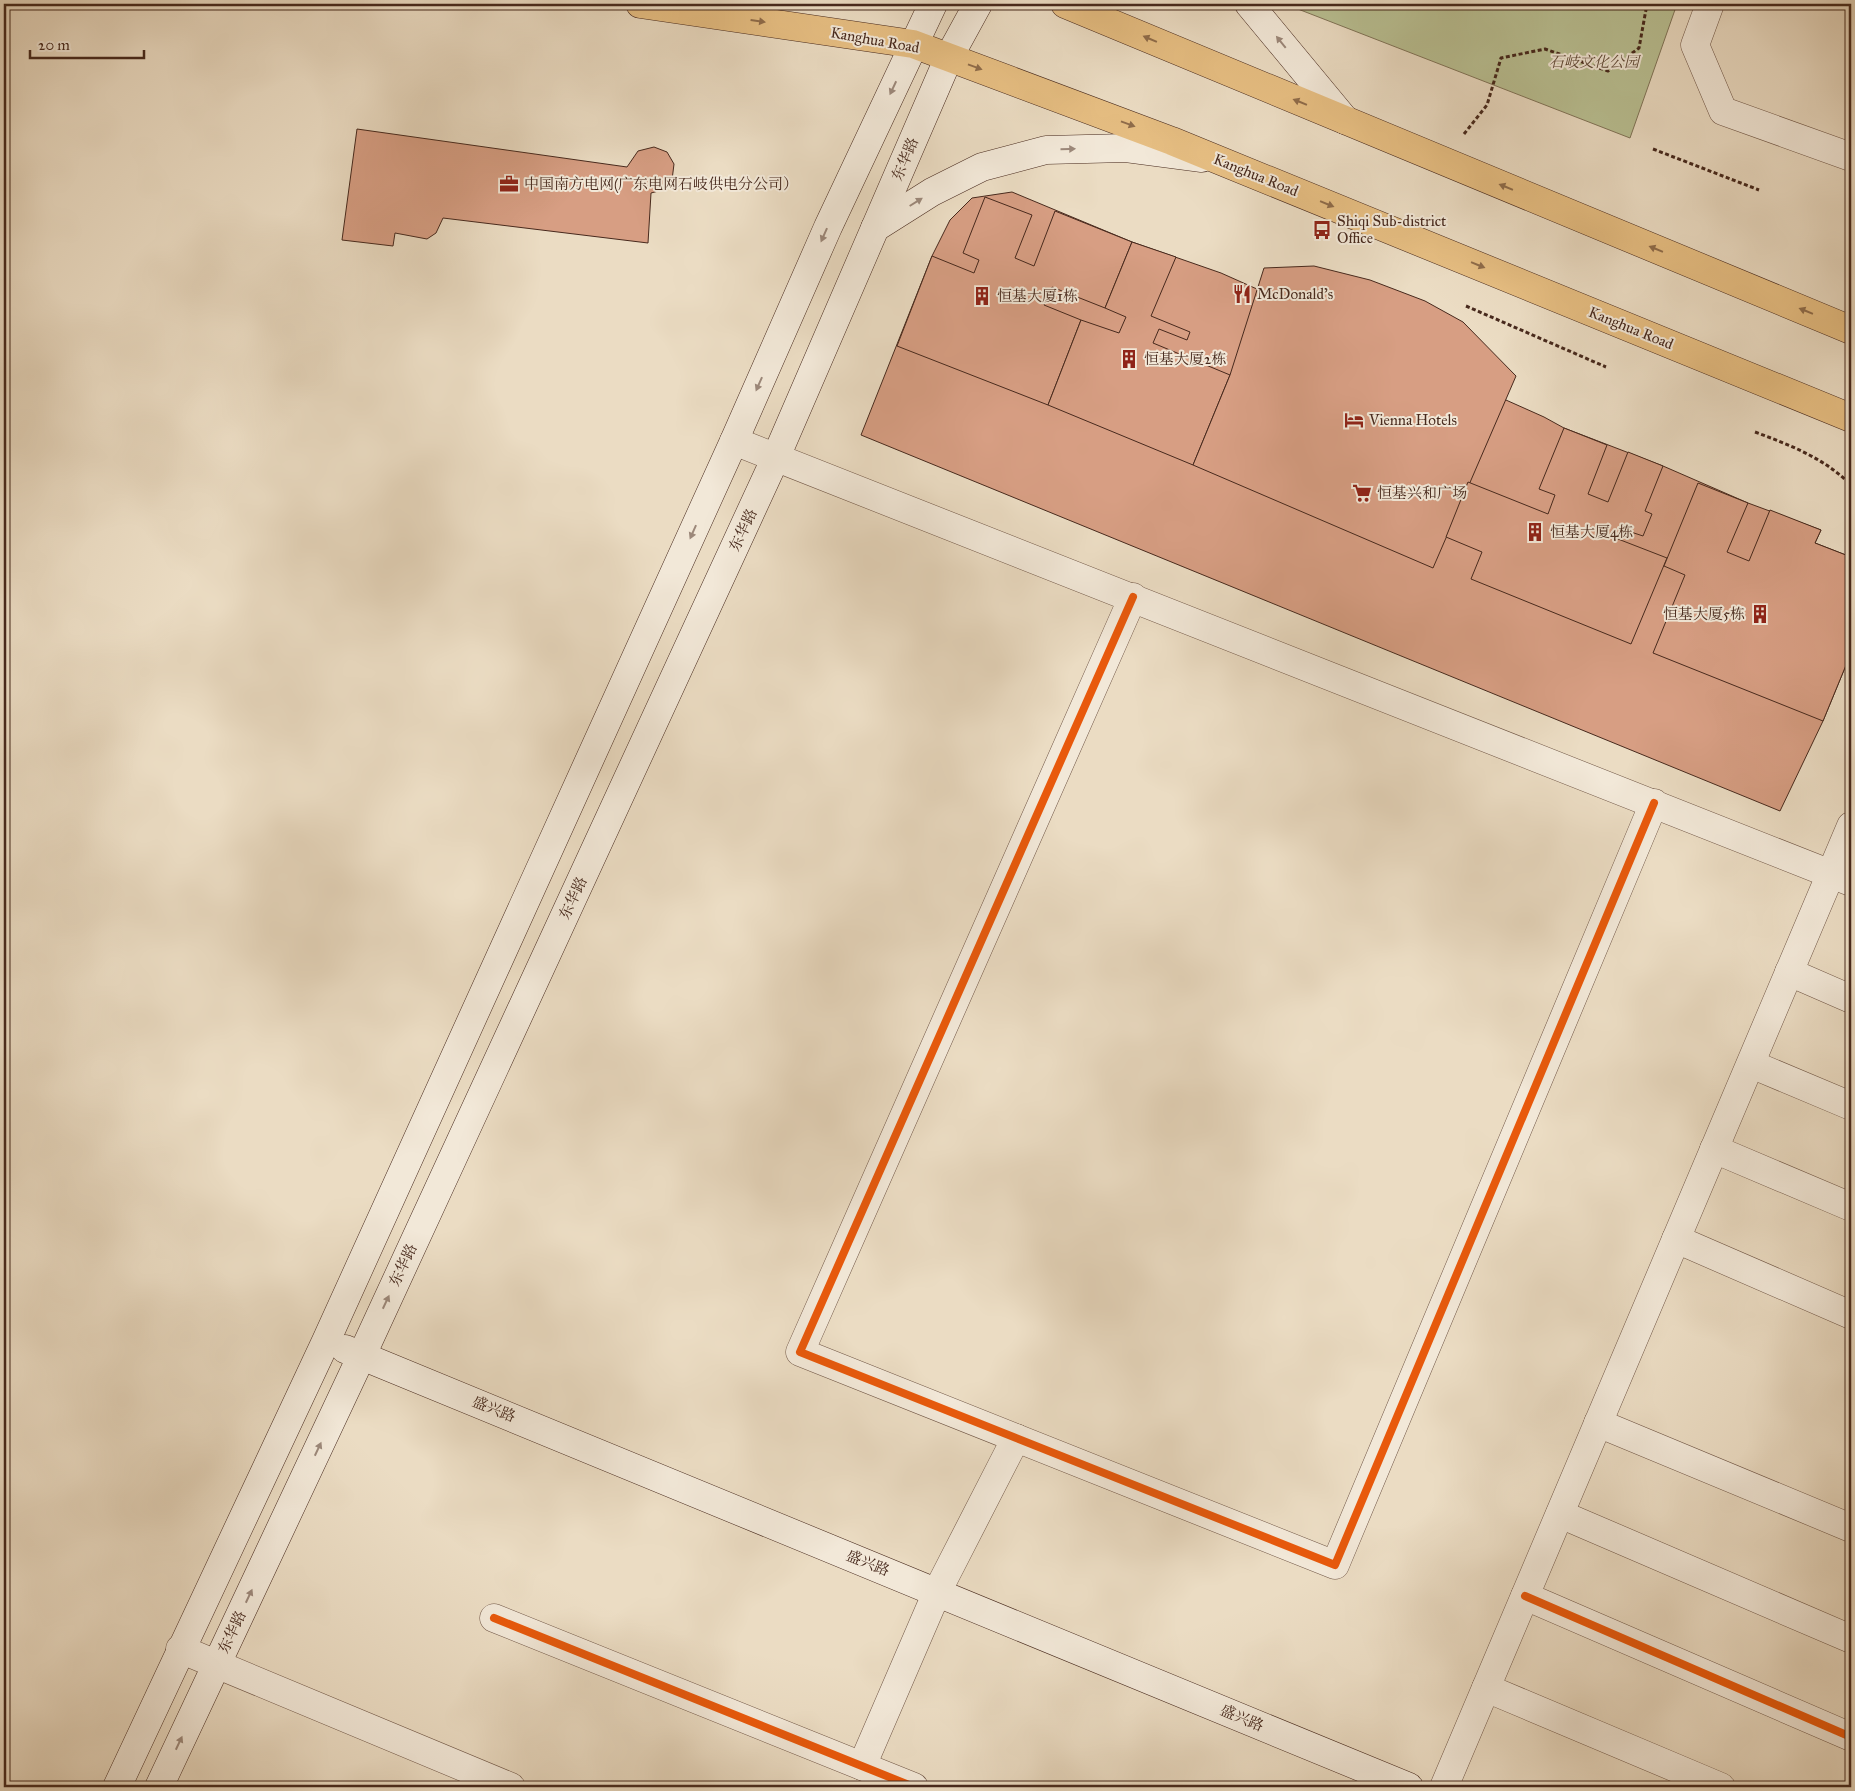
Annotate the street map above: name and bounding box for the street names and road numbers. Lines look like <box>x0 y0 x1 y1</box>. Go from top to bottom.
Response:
street label: Kanghua Road <box>829 23 921 57</box>
street label: 东华路 <box>888 135 922 183</box>
street label: Kanghua Road <box>1211 150 1301 200</box>
street label: Kanghua Road <box>1586 303 1676 353</box>
street label: 东华路 <box>725 506 761 554</box>
street label: 东华路 <box>555 874 591 922</box>
street label: 东华路 <box>385 1241 421 1289</box>
street label: 盛兴路 <box>470 1392 518 1426</box>
street label: 盛兴路 <box>844 1546 892 1580</box>
street label: 东华路 <box>214 1608 250 1656</box>
street label: 盛兴路 <box>1218 1701 1266 1735</box>

